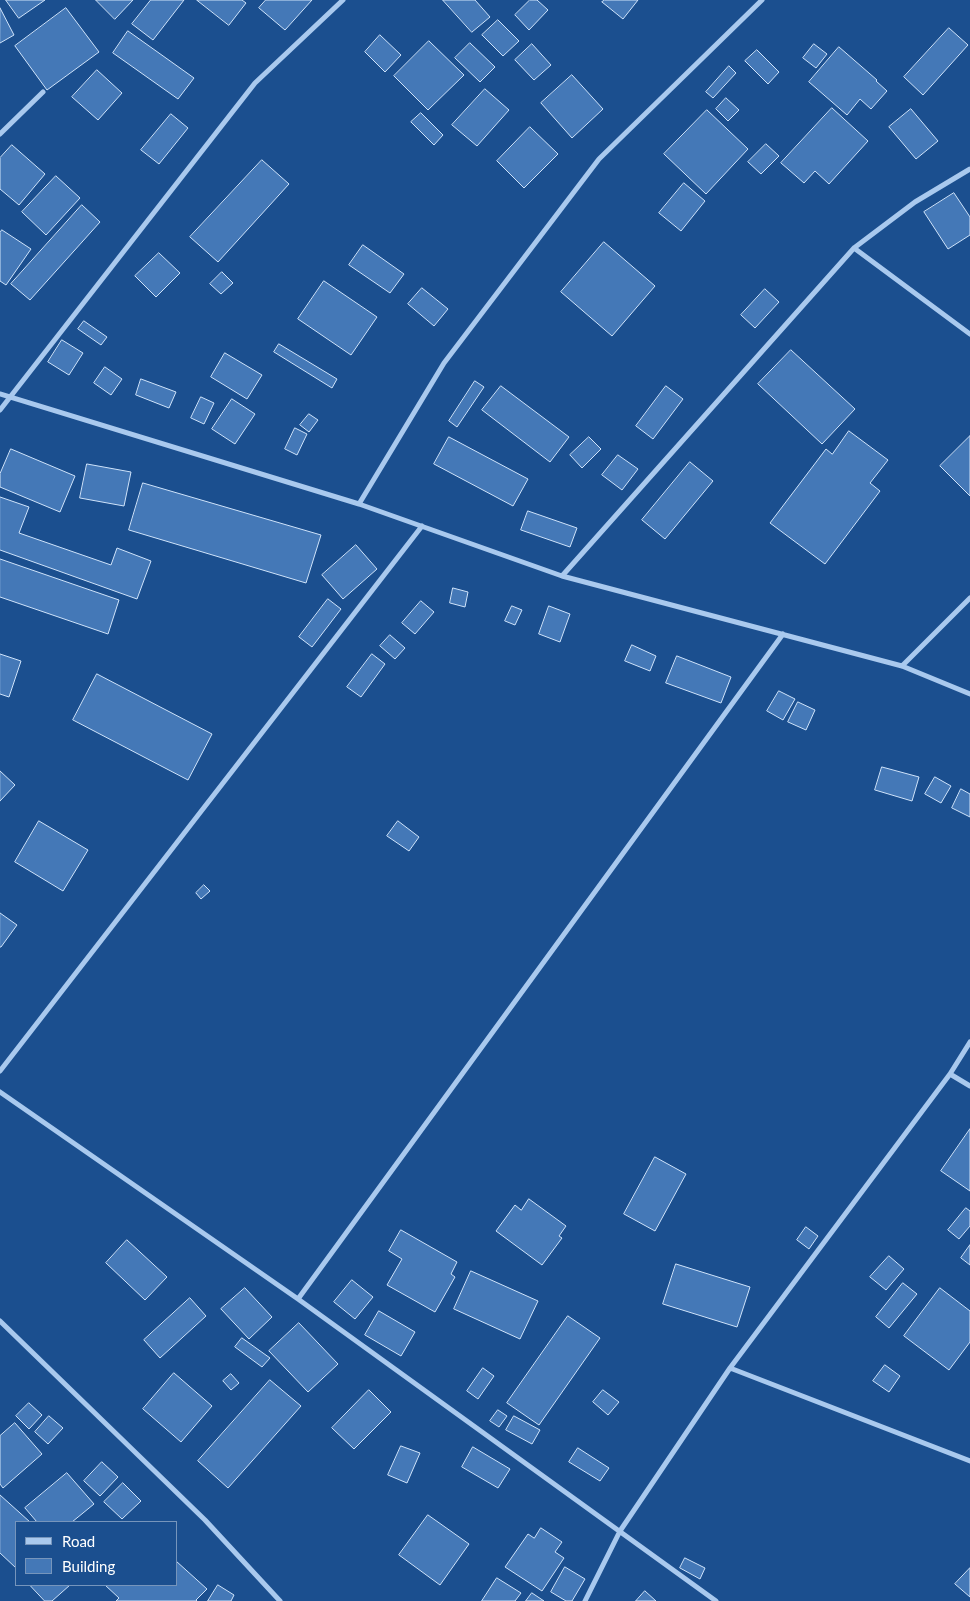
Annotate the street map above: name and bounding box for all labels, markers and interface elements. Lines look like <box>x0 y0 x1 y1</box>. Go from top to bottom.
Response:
legend <box>15 1521 178 1586</box>
text: Road <box>62 1532 95 1550</box>
text: Building <box>62 1557 115 1575</box>

